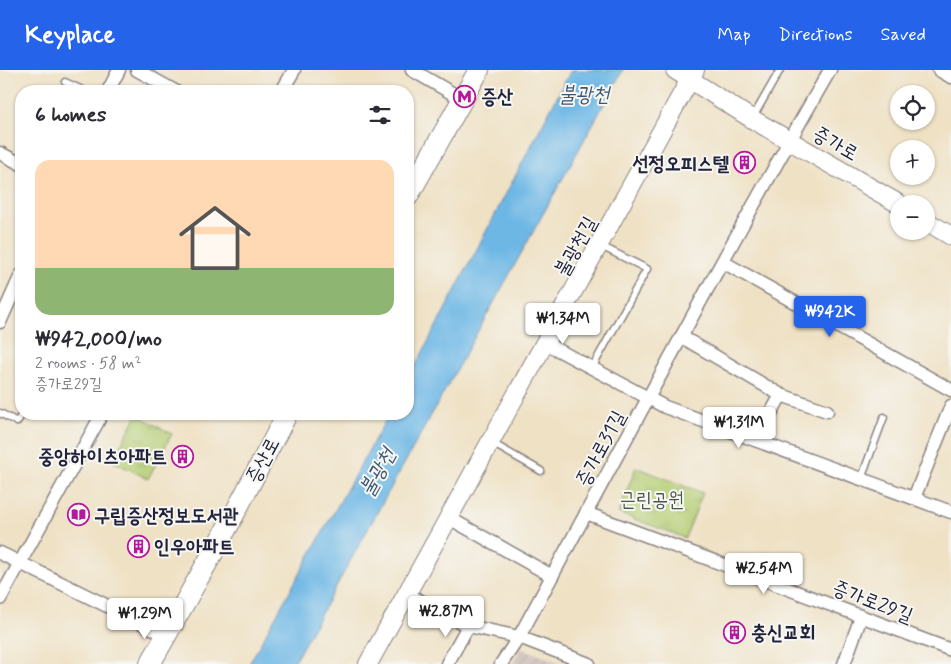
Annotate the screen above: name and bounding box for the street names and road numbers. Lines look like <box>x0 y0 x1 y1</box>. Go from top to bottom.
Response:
street label: 증가로 <box>808 121 863 168</box>
street label: 불광천길 <box>549 212 604 281</box>
street label: 증가로31길 <box>570 406 633 491</box>
street label: 증산로 <box>240 433 287 488</box>
street label: 증가로29길 <box>828 575 917 630</box>

